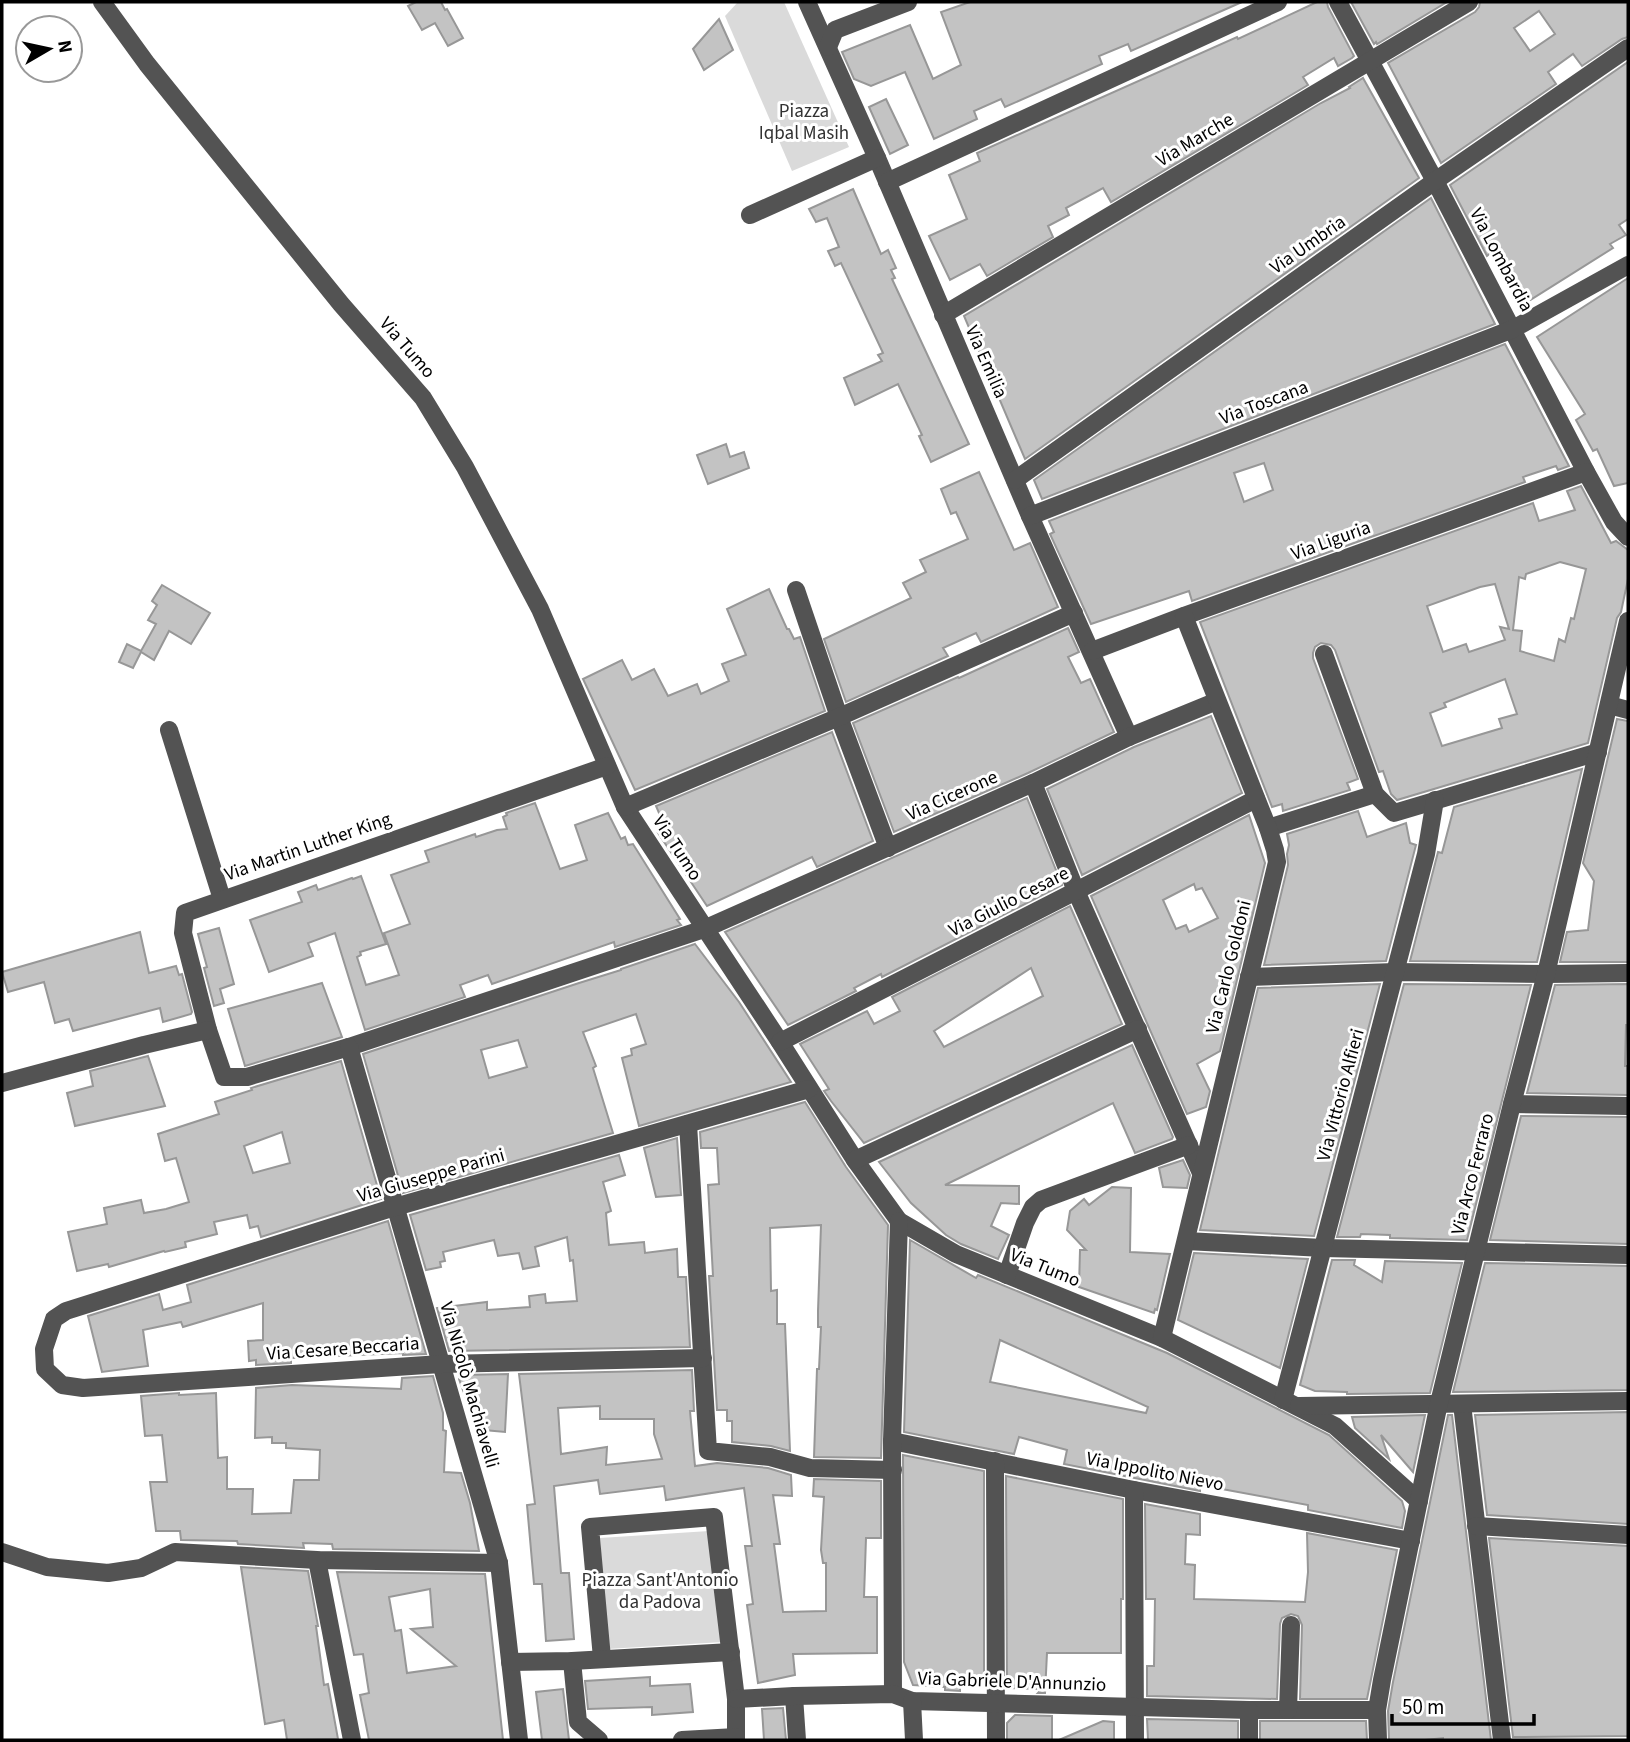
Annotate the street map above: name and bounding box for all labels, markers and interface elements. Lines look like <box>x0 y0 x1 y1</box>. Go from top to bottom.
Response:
north arrow <box>14 14 84 84</box>
text: N <box>50 38 79 55</box>
park label: Piazza Iqbal Masih <box>759 98 849 147</box>
street label: Via Marche <box>1151 106 1239 174</box>
street label: Via Lombardia <box>1462 203 1540 317</box>
street label: Via Umbria <box>1265 209 1351 281</box>
street label: Via Tumo <box>373 311 441 385</box>
street label: Via Emilia <box>958 321 1014 403</box>
street label: Via Toscana <box>1216 374 1312 432</box>
street label: Via Liguria <box>1288 514 1374 568</box>
street label: Via Cicerone <box>902 764 1002 828</box>
street label: Via Martin Luther King <box>221 806 395 888</box>
street label: Via Tumo <box>646 810 708 886</box>
street label: Via Giulio Cesare <box>944 860 1074 944</box>
street label: Via Carlo Goldoni <box>1199 897 1259 1037</box>
street label: Via Vittorio Alfieri <box>1310 1026 1372 1164</box>
street label: Via Arco Ferraro <box>1445 1110 1501 1238</box>
street label: Via Giuseppe Parini <box>354 1142 508 1210</box>
street label: Via Tumo <box>1006 1242 1084 1294</box>
street label: Via Nicolò Machiavelli <box>432 1299 506 1471</box>
street label: Via Cesare Beccaria <box>266 1330 420 1368</box>
street label: Via Ippolito Nievo <box>1084 1445 1226 1499</box>
park label: Piazza Sant'Antonio da Padova <box>582 1567 738 1616</box>
street label: Via Gabriele D'Annunzio <box>917 1665 1107 1699</box>
scale bar <box>1392 1682 1534 1726</box>
text: 50 m <box>1402 1692 1444 1722</box>

